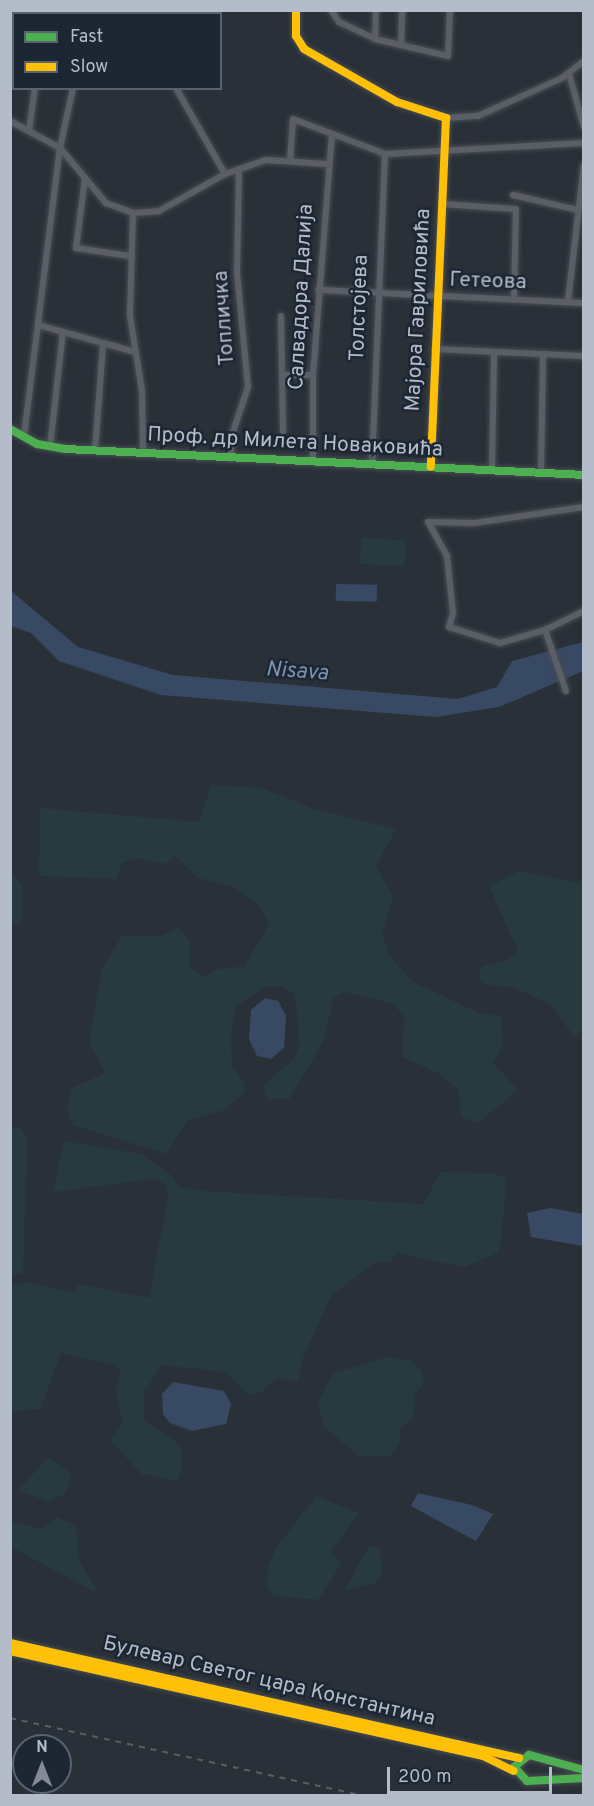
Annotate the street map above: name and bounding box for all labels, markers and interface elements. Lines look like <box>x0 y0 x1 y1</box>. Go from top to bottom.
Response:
legend <box>12 12 222 90</box>
text: Fast <box>70 26 103 49</box>
text: Slow <box>70 56 108 79</box>
street label: Салвадора Далија <box>285 203 319 391</box>
street label: Мајора Гавриловића <box>401 208 437 412</box>
street label: Толстојева <box>346 254 374 362</box>
street label: Гетеова <box>449 268 527 296</box>
street label: Топличка <box>209 270 241 366</box>
street label: Проф. др Милета Новаковића <box>147 423 443 463</box>
water label: Nisava <box>265 657 329 687</box>
street label: Булевар Светог цара Константина <box>101 1631 437 1733</box>
north arrow <box>12 1734 72 1794</box>
text: N <box>36 1738 48 1758</box>
scale bar <box>390 1755 555 1793</box>
text: 200 m <box>398 1766 451 1789</box>

